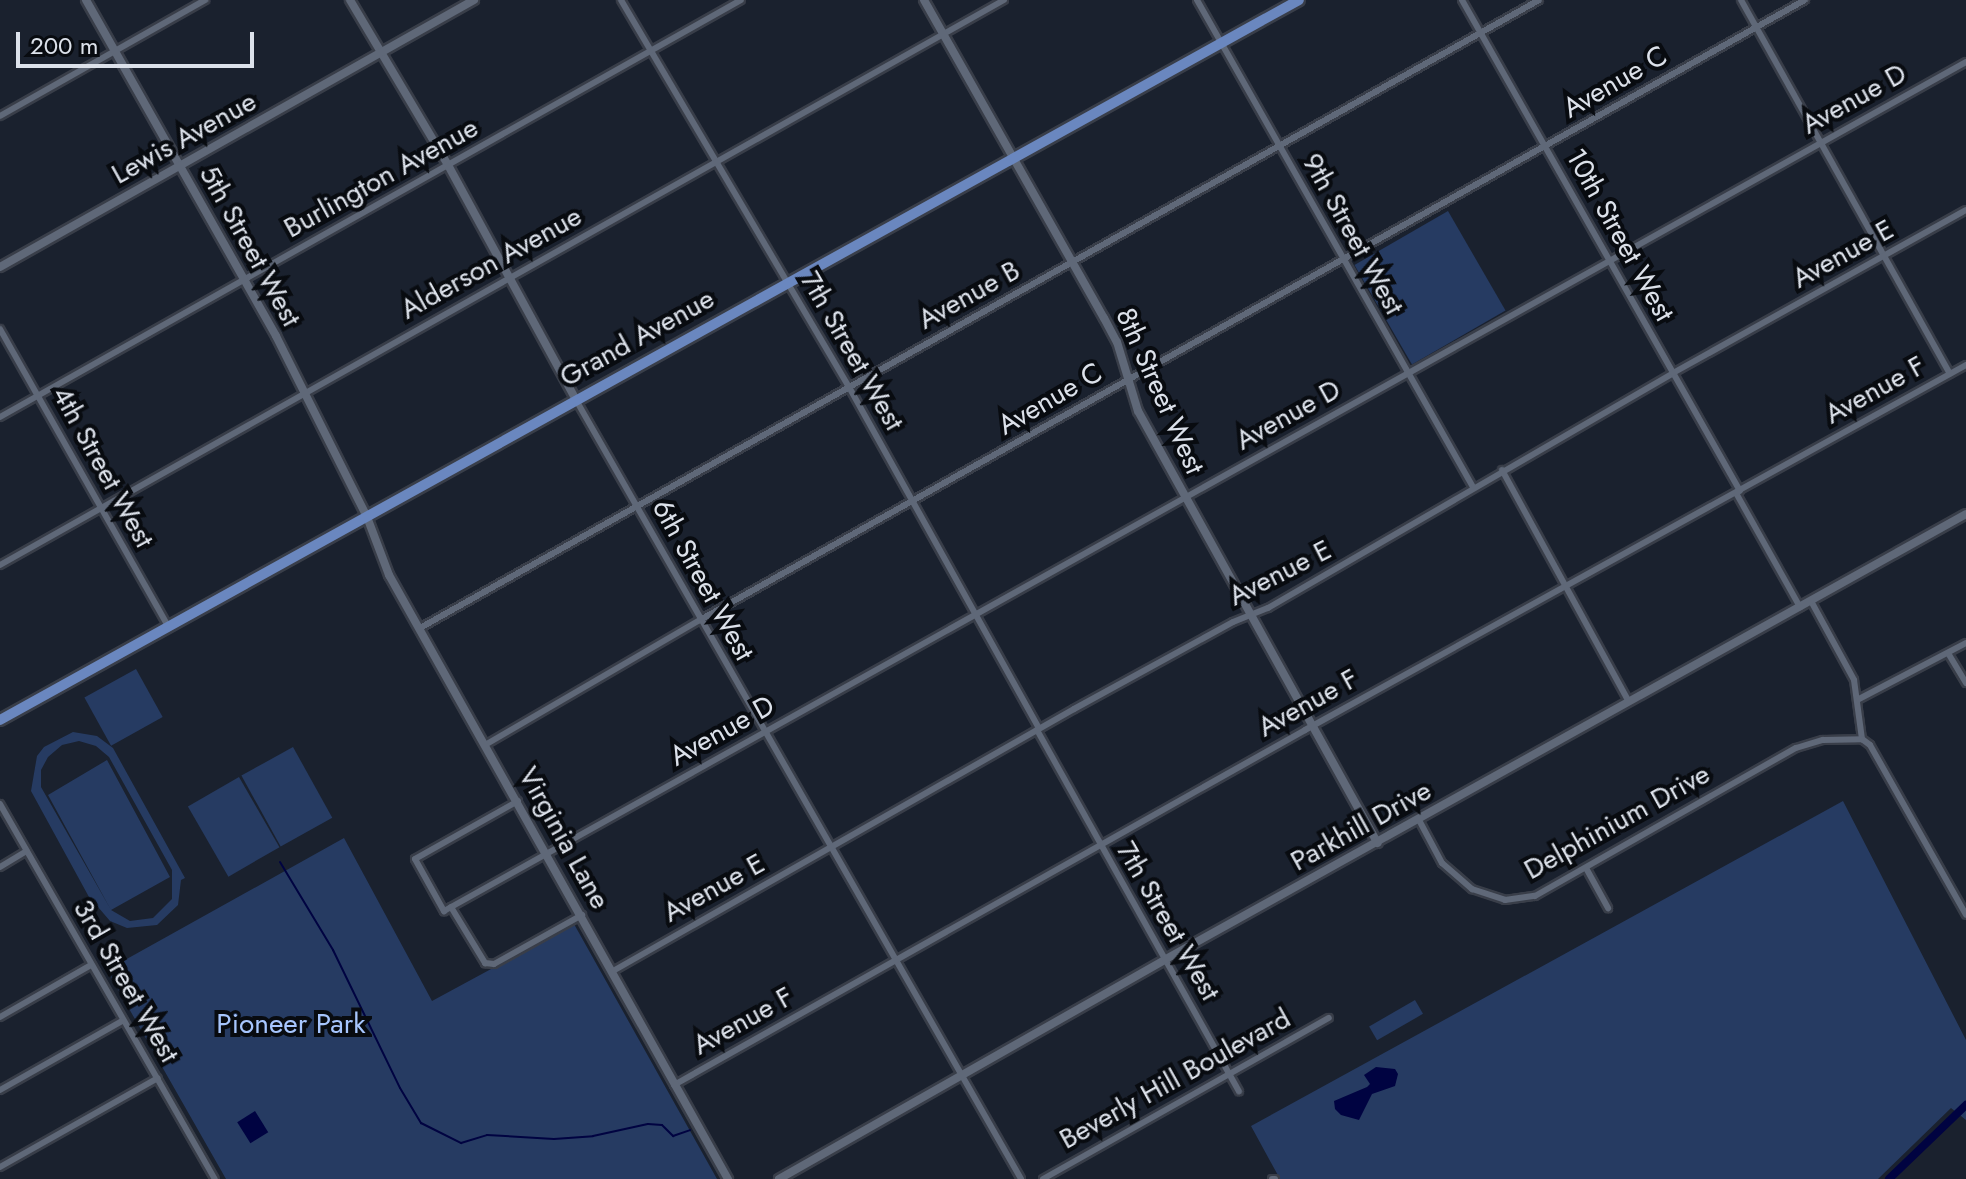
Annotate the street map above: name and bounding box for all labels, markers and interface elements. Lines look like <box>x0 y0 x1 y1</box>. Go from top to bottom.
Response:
scale bar <box>20 16 258 66</box>
text: 200 m <box>30 28 98 63</box>
street label: Avenue C <box>1557 39 1673 125</box>
street label: Avenue D <box>1796 57 1912 141</box>
street label: Lewis Avenue <box>106 85 262 191</box>
street label: Burlington Avenue <box>278 111 484 245</box>
street label: 10th Street West <box>1559 143 1681 327</box>
street label: 9th Street West <box>1295 148 1411 320</box>
street label: 5th Street West <box>192 160 308 332</box>
street label: Alderson Avenue <box>395 199 587 327</box>
street label: Avenue E <box>1786 212 1900 296</box>
street label: Avenue B <box>912 253 1026 337</box>
street label: 7th Street West <box>793 266 911 436</box>
street label: Grand Avenue <box>554 282 720 394</box>
street label: 8th Street West <box>1108 303 1212 479</box>
street label: Avenue F <box>1819 349 1931 431</box>
street label: Avenue C <box>992 356 1108 442</box>
street label: Avenue D <box>1230 373 1346 457</box>
street label: 4th Street West <box>45 380 161 554</box>
street label: 6th Street West <box>645 494 761 666</box>
street label: Avenue E <box>1223 533 1337 613</box>
street label: Avenue F <box>1252 662 1364 744</box>
street label: Avenue D <box>664 689 780 773</box>
street label: Delphinium Drive <box>1518 757 1716 887</box>
street label: Virginia Lane <box>511 761 617 915</box>
street label: Parkhill Drive <box>1285 774 1437 878</box>
street label: 7th Street West <box>1109 836 1227 1006</box>
street label: Avenue E <box>657 846 771 930</box>
street label: 3rd Street West <box>66 894 186 1068</box>
street label: Avenue F <box>687 980 799 1062</box>
street label: Beverly Hill Boulevard <box>1054 1002 1296 1156</box>
park label: Pioneer Park <box>216 1007 366 1041</box>

